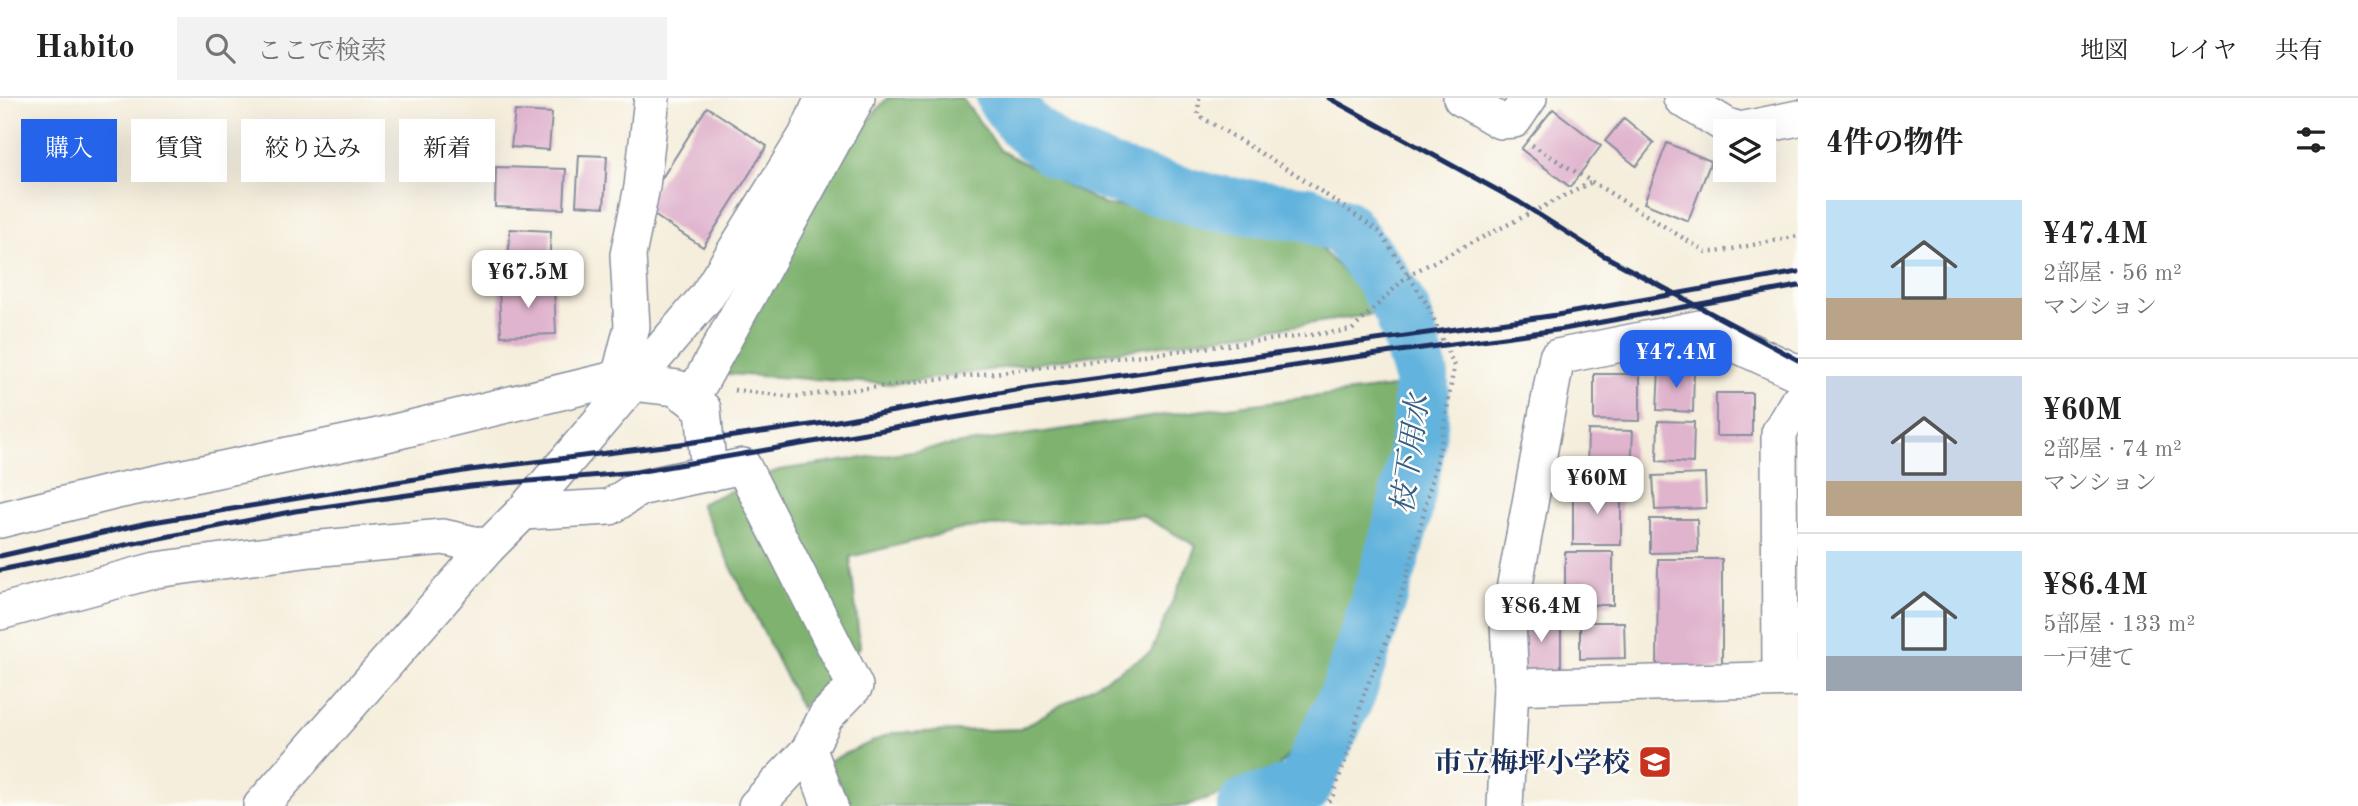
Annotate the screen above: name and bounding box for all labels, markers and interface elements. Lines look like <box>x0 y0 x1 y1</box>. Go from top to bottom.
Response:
search box <box>177 17 667 80</box>
icon: search <box>201 29 239 67</box>
text: Habito <box>35 32 135 65</box>
text: ここで検索 <box>257 39 387 65</box>
text: 地図 <box>2080 40 2128 64</box>
text: レイヤ <box>2166 40 2237 64</box>
text: 共有 <box>2275 40 2323 64</box>
chip: 購入 <box>21 119 117 182</box>
chip: 賃貸 <box>131 119 227 182</box>
chip: 絞り込み <box>241 119 385 182</box>
chip: 新着 <box>399 119 495 182</box>
map controls <box>1713 119 1776 182</box>
button: layers <box>1713 119 1776 182</box>
icon: filters <box>2292 121 2330 159</box>
text: 4件の物件 <box>1826 129 1963 159</box>
text: ¥47.4M <box>2043 220 2148 250</box>
icon: home <box>1882 228 1966 312</box>
pin: ¥67.5M <box>471 250 585 310</box>
text: ¥67.5M <box>488 261 568 284</box>
text: 2部屋 · 56 m² <box>2043 262 2182 285</box>
text: マンション <box>2043 296 2157 319</box>
pin: ¥47.4M <box>1619 330 1733 390</box>
text: ¥47.4M <box>1636 341 1716 364</box>
water label: 枝下用水 <box>1386 389 1436 516</box>
text: ¥60M <box>2043 396 2122 426</box>
icon: home <box>1882 404 1966 488</box>
text: 2部屋 · 74 m² <box>2043 438 2182 461</box>
pin: ¥60M <box>1556 456 1638 516</box>
text: ¥60M <box>1567 467 1627 490</box>
text: マンション <box>2043 472 2157 495</box>
text: ¥86.4M <box>2043 571 2148 601</box>
icon: home <box>1882 579 1966 663</box>
pin: ¥86.4M <box>1484 584 1598 644</box>
text: ¥86.4M <box>1501 595 1581 618</box>
text: 5部屋 · 133 m² <box>2043 613 2195 636</box>
text: 一戸建て <box>2043 647 2135 670</box>
school or university icon: 市立梅坪小学校 <box>1636 743 1674 781</box>
place label: 市立梅坪小学校 <box>1434 748 1630 779</box>

